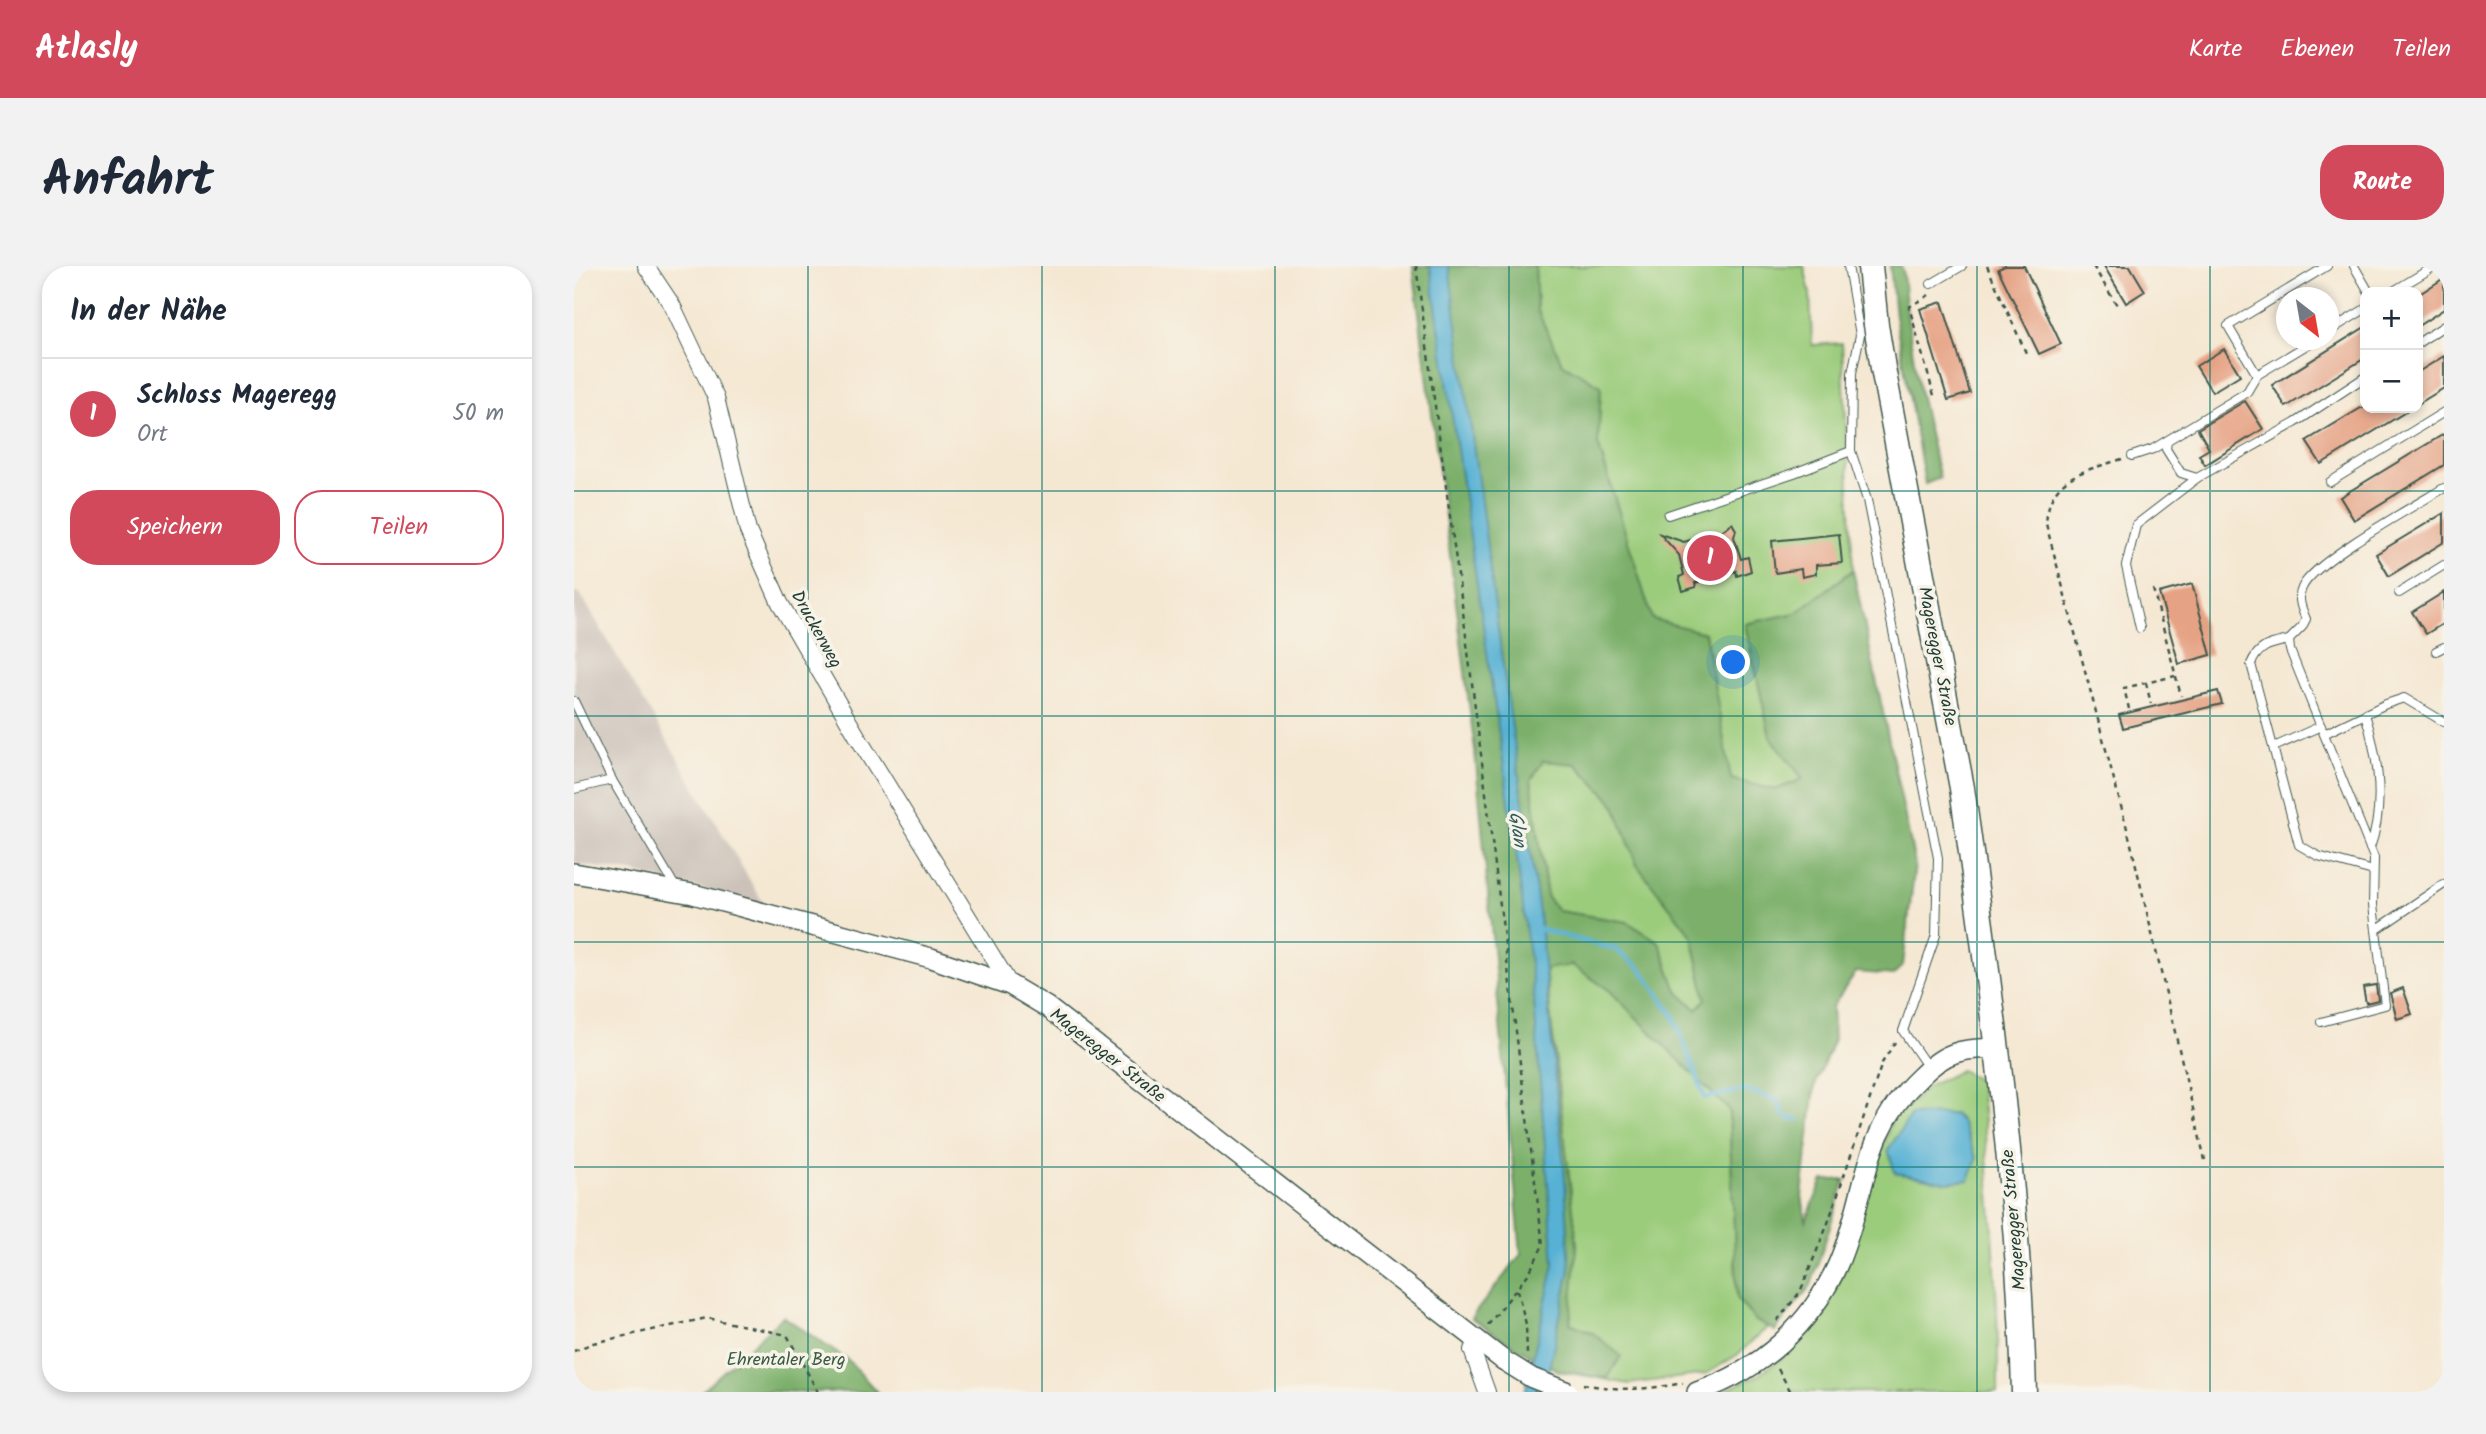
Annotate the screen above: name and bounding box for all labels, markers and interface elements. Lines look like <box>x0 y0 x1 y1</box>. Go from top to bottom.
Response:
text: Atlasly <box>35 23 138 76</box>
text: Karte <box>2189 30 2242 69</box>
text: Ebenen <box>2280 30 2354 69</box>
text: Teilen <box>2392 30 2451 69</box>
text: Anfahrt <box>42 143 214 221</box>
button: Route <box>2320 145 2444 220</box>
north arrow <box>2276 287 2339 350</box>
map controls <box>2360 287 2423 413</box>
button: + <box>2360 287 2423 350</box>
text: In der Nähe <box>70 288 227 336</box>
button: − <box>2360 350 2423 413</box>
text: Schloss Mageregg <box>137 375 337 417</box>
text: 1 <box>90 396 96 432</box>
text: 50 m <box>453 396 504 432</box>
text: Ort <box>137 417 168 453</box>
button: Speichern <box>70 490 280 565</box>
button: Teilen <box>294 490 504 565</box>
pin: 1 <box>1687 532 1733 584</box>
street label: Mageregger Straße <box>1909 584 1964 728</box>
street label: Druckerweg <box>782 585 849 674</box>
your location <box>1716 645 1750 679</box>
water label: Glan <box>1500 810 1535 851</box>
street label: Mageregger Straße <box>1042 1001 1172 1111</box>
street label: Mageregger Straße <box>1994 1148 2035 1292</box>
park label: Ehrentaler Berg <box>727 1346 846 1375</box>

